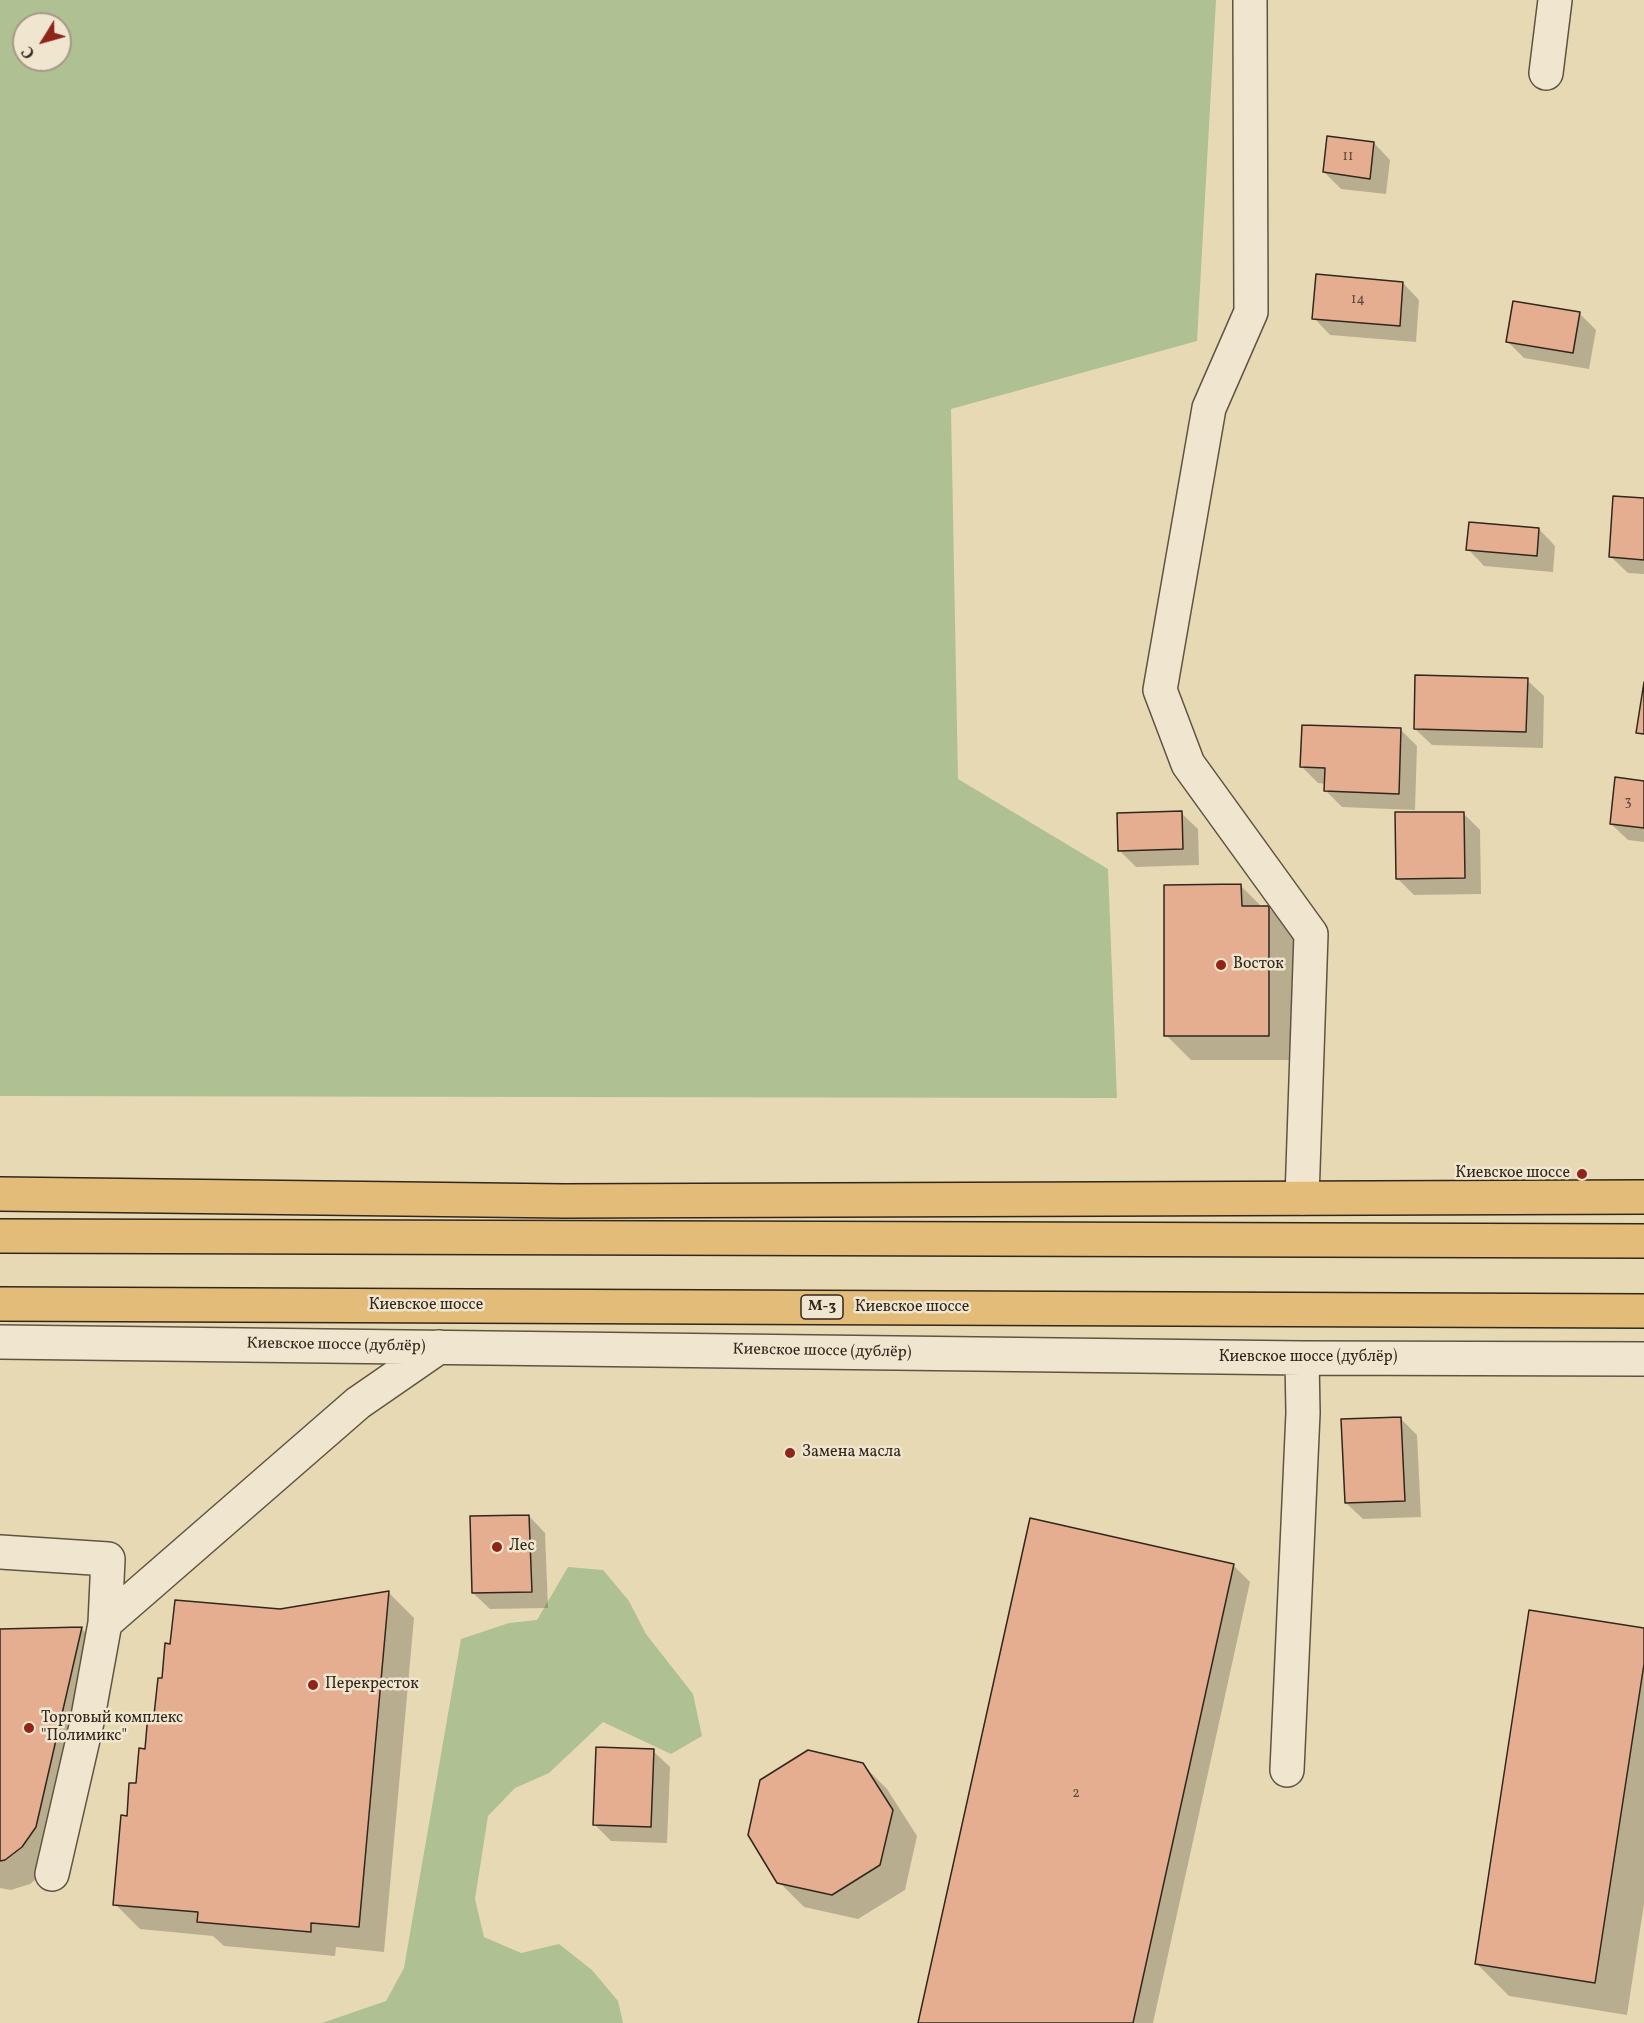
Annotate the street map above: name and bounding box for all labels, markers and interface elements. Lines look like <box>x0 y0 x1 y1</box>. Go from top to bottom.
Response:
north arrow <box>12 12 72 72</box>
text: С <box>17 41 41 62</box>
house number: 11 <box>1343 149 1353 165</box>
house number: 14 <box>1351 292 1365 308</box>
house number: 3 <box>1624 794 1632 810</box>
place label: Восток <box>1233 955 1284 975</box>
marker: Восток <box>1214 958 1228 972</box>
place label: Киевское шоссе <box>1455 1164 1570 1184</box>
marker: Киевское шоссе <box>1575 1167 1589 1181</box>
road number: М-3 <box>801 1295 843 1319</box>
street label: Киевское шоссе <box>369 1296 483 1316</box>
street label: Киевское шоссе <box>855 1298 969 1318</box>
street label: Киевское шоссе (дублёр) <box>246 1335 426 1357</box>
street label: Киевское шоссе (дублёр) <box>732 1341 912 1363</box>
street label: Киевское шоссе (дублёр) <box>1219 1348 1397 1368</box>
place label: Замена масла <box>802 1443 901 1463</box>
marker: Замена масла <box>783 1446 797 1460</box>
place label: Лес <box>509 1537 535 1557</box>
marker: Лес <box>490 1540 504 1554</box>
place label: Перекресток <box>325 1675 419 1695</box>
marker: Перекресток <box>306 1678 320 1692</box>
place label: Торговый комплекс "Полимикс" <box>41 1709 183 1747</box>
marker: Торговый комплекс "Полимикс" <box>22 1721 36 1735</box>
house number: 2 <box>1072 1786 1080 1802</box>

